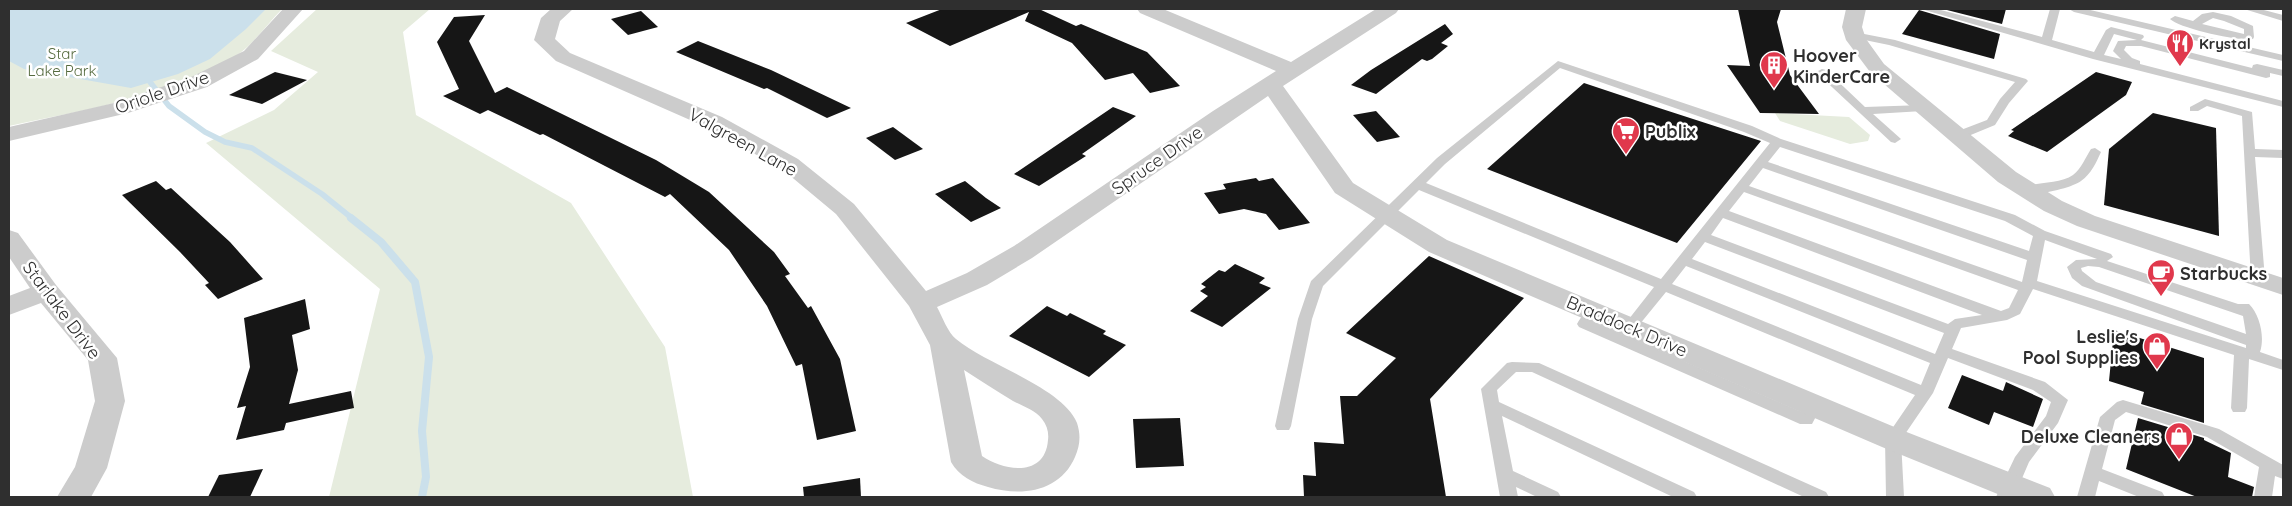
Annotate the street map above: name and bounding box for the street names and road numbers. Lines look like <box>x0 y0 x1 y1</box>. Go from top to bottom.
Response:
street label: Oriole Drive <box>112 65 212 119</box>
street label: Valgreen Lane <box>684 103 802 181</box>
street label: Spruce Drive <box>1107 120 1207 200</box>
street label: Starlake Drive <box>18 256 106 364</box>
street label: Braddock Drive <box>1563 290 1691 362</box>

